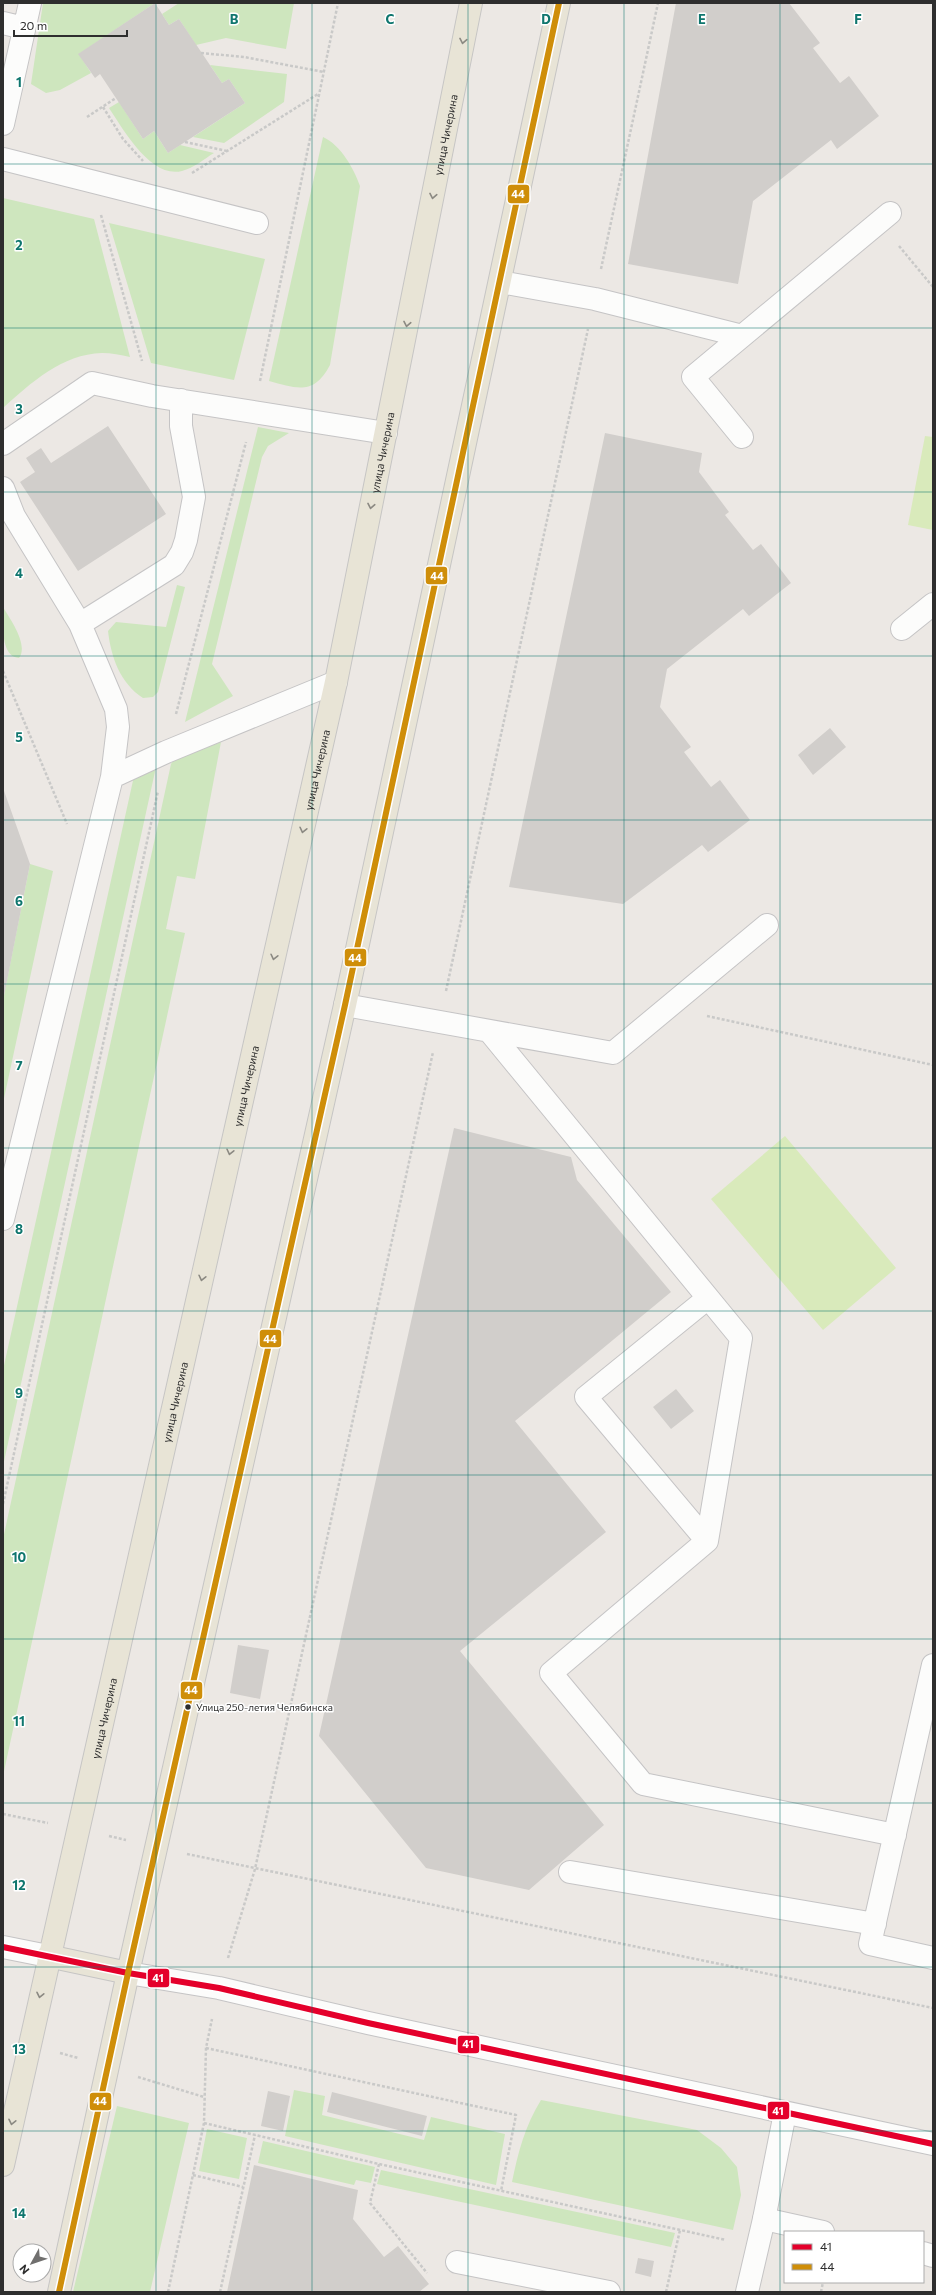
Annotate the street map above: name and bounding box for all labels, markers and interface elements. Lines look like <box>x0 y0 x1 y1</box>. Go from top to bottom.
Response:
text: B <box>230 11 239 27</box>
text: C <box>386 11 395 27</box>
text: D <box>541 11 551 27</box>
text: E <box>698 11 706 27</box>
text: F <box>854 11 862 27</box>
scale bar <box>14 12 127 38</box>
text: 20 m <box>20 18 47 32</box>
one-way arrow <box>460 38 468 44</box>
text: 1 <box>16 74 22 90</box>
street label: улица Чичерина <box>430 93 459 176</box>
line badge: 44 <box>507 184 530 204</box>
text: 44 <box>511 187 525 200</box>
one-way arrow <box>429 193 437 199</box>
text: 2 <box>15 237 23 253</box>
one-way arrow <box>404 321 412 327</box>
text: 3 <box>15 401 23 417</box>
street label: улица Чичерина <box>367 411 396 494</box>
one-way arrow <box>368 503 376 509</box>
text: 4 <box>15 565 23 581</box>
line badge: 44 <box>425 566 448 585</box>
text: 44 <box>430 569 444 582</box>
street label: улица Чичерина <box>301 728 332 811</box>
text: 5 <box>15 729 23 745</box>
one-way arrow <box>299 826 308 833</box>
text: 6 <box>15 893 23 909</box>
line badge: 44 <box>344 948 367 967</box>
text: 44 <box>348 951 362 964</box>
one-way arrow <box>271 953 279 960</box>
street label: улица Чичерина <box>230 1044 261 1127</box>
text: 7 <box>15 1057 23 1073</box>
one-way arrow <box>227 1148 235 1155</box>
text: 8 <box>15 1221 23 1237</box>
one-way arrow <box>198 1275 206 1282</box>
line badge: 44 <box>259 1329 282 1348</box>
text: 44 <box>263 1332 277 1345</box>
street label: улица Чичерина <box>159 1360 190 1444</box>
text: 9 <box>15 1385 23 1401</box>
text: 10 <box>12 1549 27 1565</box>
street label: улица Чичерина <box>88 1677 119 1760</box>
line badge: 44 <box>180 1681 203 1700</box>
text: 44 <box>184 1683 198 1696</box>
place label: Улица 250-летия Челябинска <box>196 1701 333 1713</box>
marker: Улица 250-летия Челябинска <box>183 1702 193 1712</box>
text: 11 <box>13 1713 25 1729</box>
text: 12 <box>12 1877 26 1893</box>
line badge: 41 <box>147 1968 170 1988</box>
text: 41 <box>152 1971 164 1984</box>
one-way arrow <box>37 1991 45 1998</box>
line badge: 41 <box>457 2035 480 2054</box>
text: 41 <box>462 2037 474 2050</box>
text: 13 <box>12 2041 26 2057</box>
line badge: 44 <box>89 2092 112 2111</box>
text: 44 <box>93 2094 107 2107</box>
line badge: 41 <box>767 2101 790 2120</box>
text: 41 <box>772 2104 784 2117</box>
one-way arrow <box>9 2118 17 2125</box>
text: 14 <box>12 2205 26 2221</box>
legend <box>784 2231 924 2283</box>
text: 41 <box>820 2239 832 2253</box>
north arrow <box>12 2243 52 2283</box>
text: 44 <box>820 2259 834 2273</box>
text: N <box>16 2262 32 2277</box>

